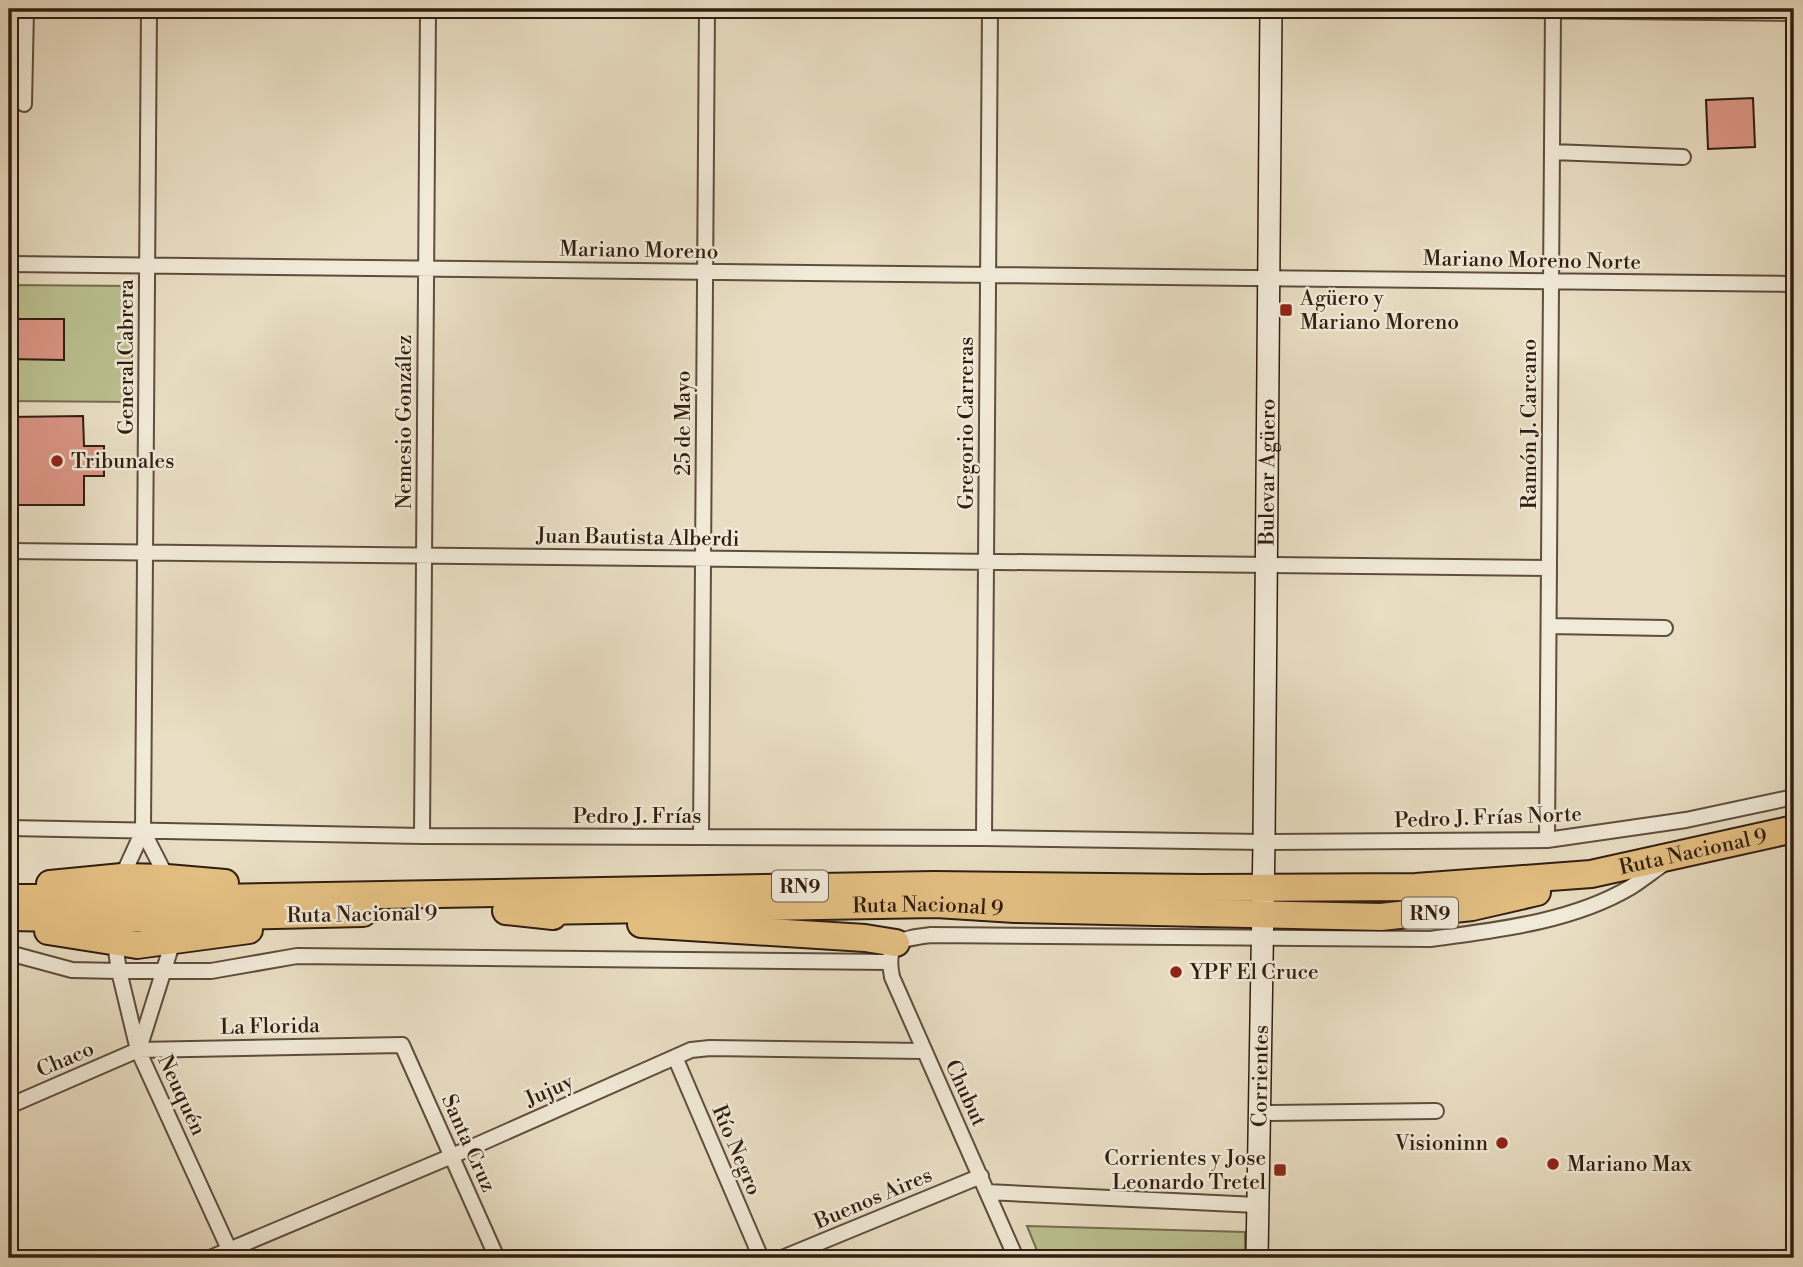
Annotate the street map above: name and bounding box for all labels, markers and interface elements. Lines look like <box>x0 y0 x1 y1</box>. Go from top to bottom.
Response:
street label: Mariano Moreno <box>559 237 719 265</box>
street label: Mariano Moreno Norte <box>1423 246 1641 276</box>
street label: General Cabrera <box>114 279 140 435</box>
place label: Agüero y Mariano Moreno <box>1299 286 1459 336</box>
marker: Agüero y Mariano Moreno <box>1278 302 1294 318</box>
street label: Nemesio González <box>392 335 418 509</box>
street label: Gregorio Carreras <box>954 336 980 510</box>
street label: Ramón J. Carcano <box>1517 339 1543 509</box>
street label: 25 de Mayo <box>671 370 697 476</box>
street label: Bulevar Agüero <box>1254 398 1282 547</box>
place label: Tribunales <box>71 449 174 475</box>
marker: Tribunales <box>49 453 65 469</box>
street label: Juan Bautista Alberdi <box>535 523 740 553</box>
street label: Pedro J. Frías Norte <box>1394 802 1582 834</box>
street label: Pedro J. Frías <box>573 804 701 830</box>
street label: Ruta Nacional 9 <box>1617 823 1770 881</box>
road number: RN9 <box>772 870 828 902</box>
street label: Ruta Nacional 9 <box>852 892 1004 922</box>
road number: RN9 <box>1402 897 1458 928</box>
street label: Ruta Nacional 9 <box>286 901 438 929</box>
place label: YPF El Cruce <box>1189 960 1319 986</box>
marker: YPF El Cruce <box>1168 964 1184 980</box>
street label: La Florida <box>220 1013 320 1041</box>
street label: Corrientes <box>1247 1025 1275 1127</box>
street label: Chaco <box>33 1036 98 1084</box>
street label: Neuquén <box>151 1051 211 1140</box>
street label: Chubut <box>938 1056 992 1131</box>
street label: Jujuy <box>520 1069 578 1113</box>
street label: Santa Cruz <box>435 1091 501 1196</box>
street label: Río Negro <box>705 1101 767 1199</box>
place label: Visioninn <box>1394 1131 1488 1157</box>
marker: Visioninn <box>1494 1135 1510 1151</box>
place label: Corrientes y Jose Leonardo Tretel <box>1104 1146 1266 1196</box>
place label: Mariano Max <box>1567 1152 1692 1178</box>
marker: Mariano Max <box>1545 1156 1561 1172</box>
street label: Buenos Aires <box>810 1162 936 1236</box>
marker: Corrientes y Jose Leonardo Tretel <box>1272 1162 1288 1178</box>

